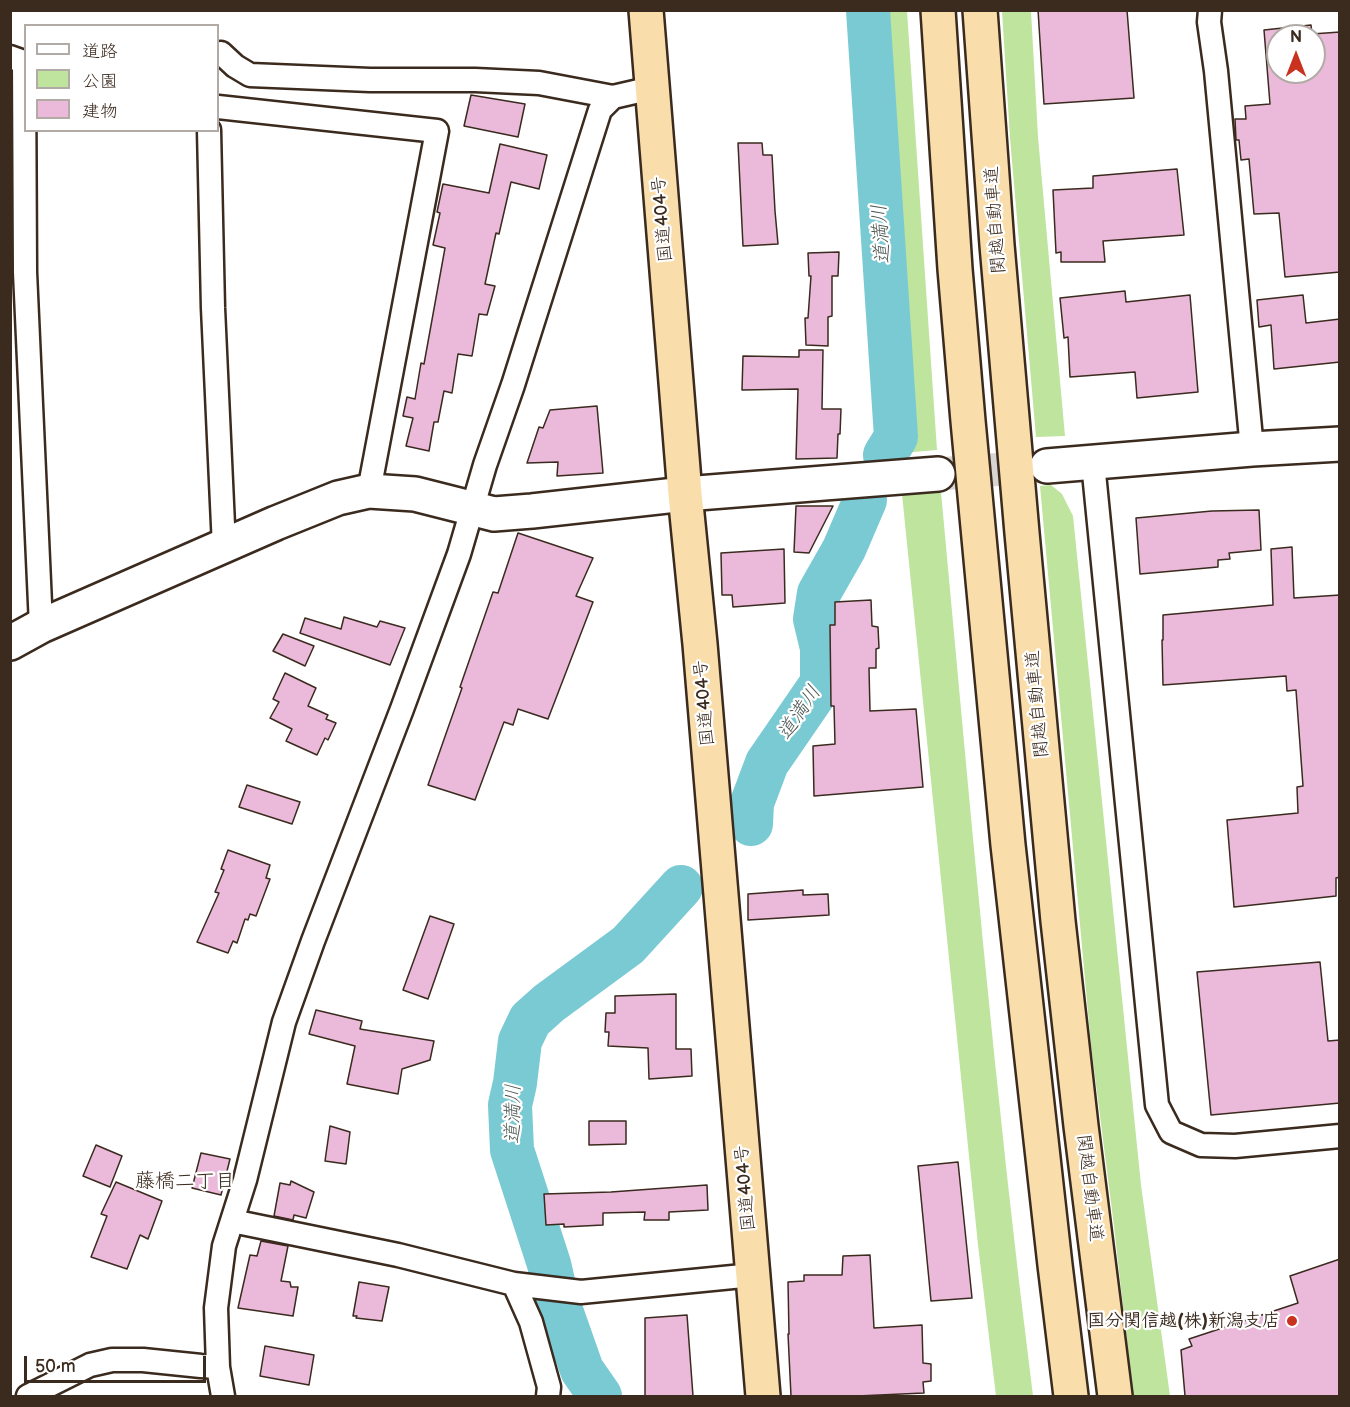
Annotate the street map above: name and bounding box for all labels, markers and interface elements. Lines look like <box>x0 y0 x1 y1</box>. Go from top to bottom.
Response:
legend <box>24 24 219 132</box>
north arrow <box>1266 24 1326 84</box>
text: N <box>1290 28 1302 47</box>
text: 道路 <box>82 41 118 62</box>
text: 公園 <box>82 71 118 92</box>
text: 建物 <box>82 101 118 122</box>
street label: 関越自動車道 <box>981 165 1011 275</box>
street label: 国道404号 <box>648 175 678 263</box>
water label: 道満川 <box>868 203 896 265</box>
street label: 関越自動車道 <box>1023 649 1053 759</box>
street label: 国道404号 <box>690 659 720 747</box>
water label: 道満川 <box>773 681 827 745</box>
water label: 道満川 <box>501 1084 527 1144</box>
street label: 関越自動車道 <box>1072 1133 1106 1243</box>
street label: 国道404号 <box>731 1144 761 1232</box>
district label: 藤橋二丁目 <box>135 1170 235 1194</box>
place label: 国分関信越(株)新潟支店 <box>1087 1310 1280 1332</box>
marker: 国分関信越(株)新潟支店 <box>1285 1314 1299 1328</box>
scale bar <box>27 1344 208 1382</box>
text: 50 m <box>35 1356 76 1377</box>

